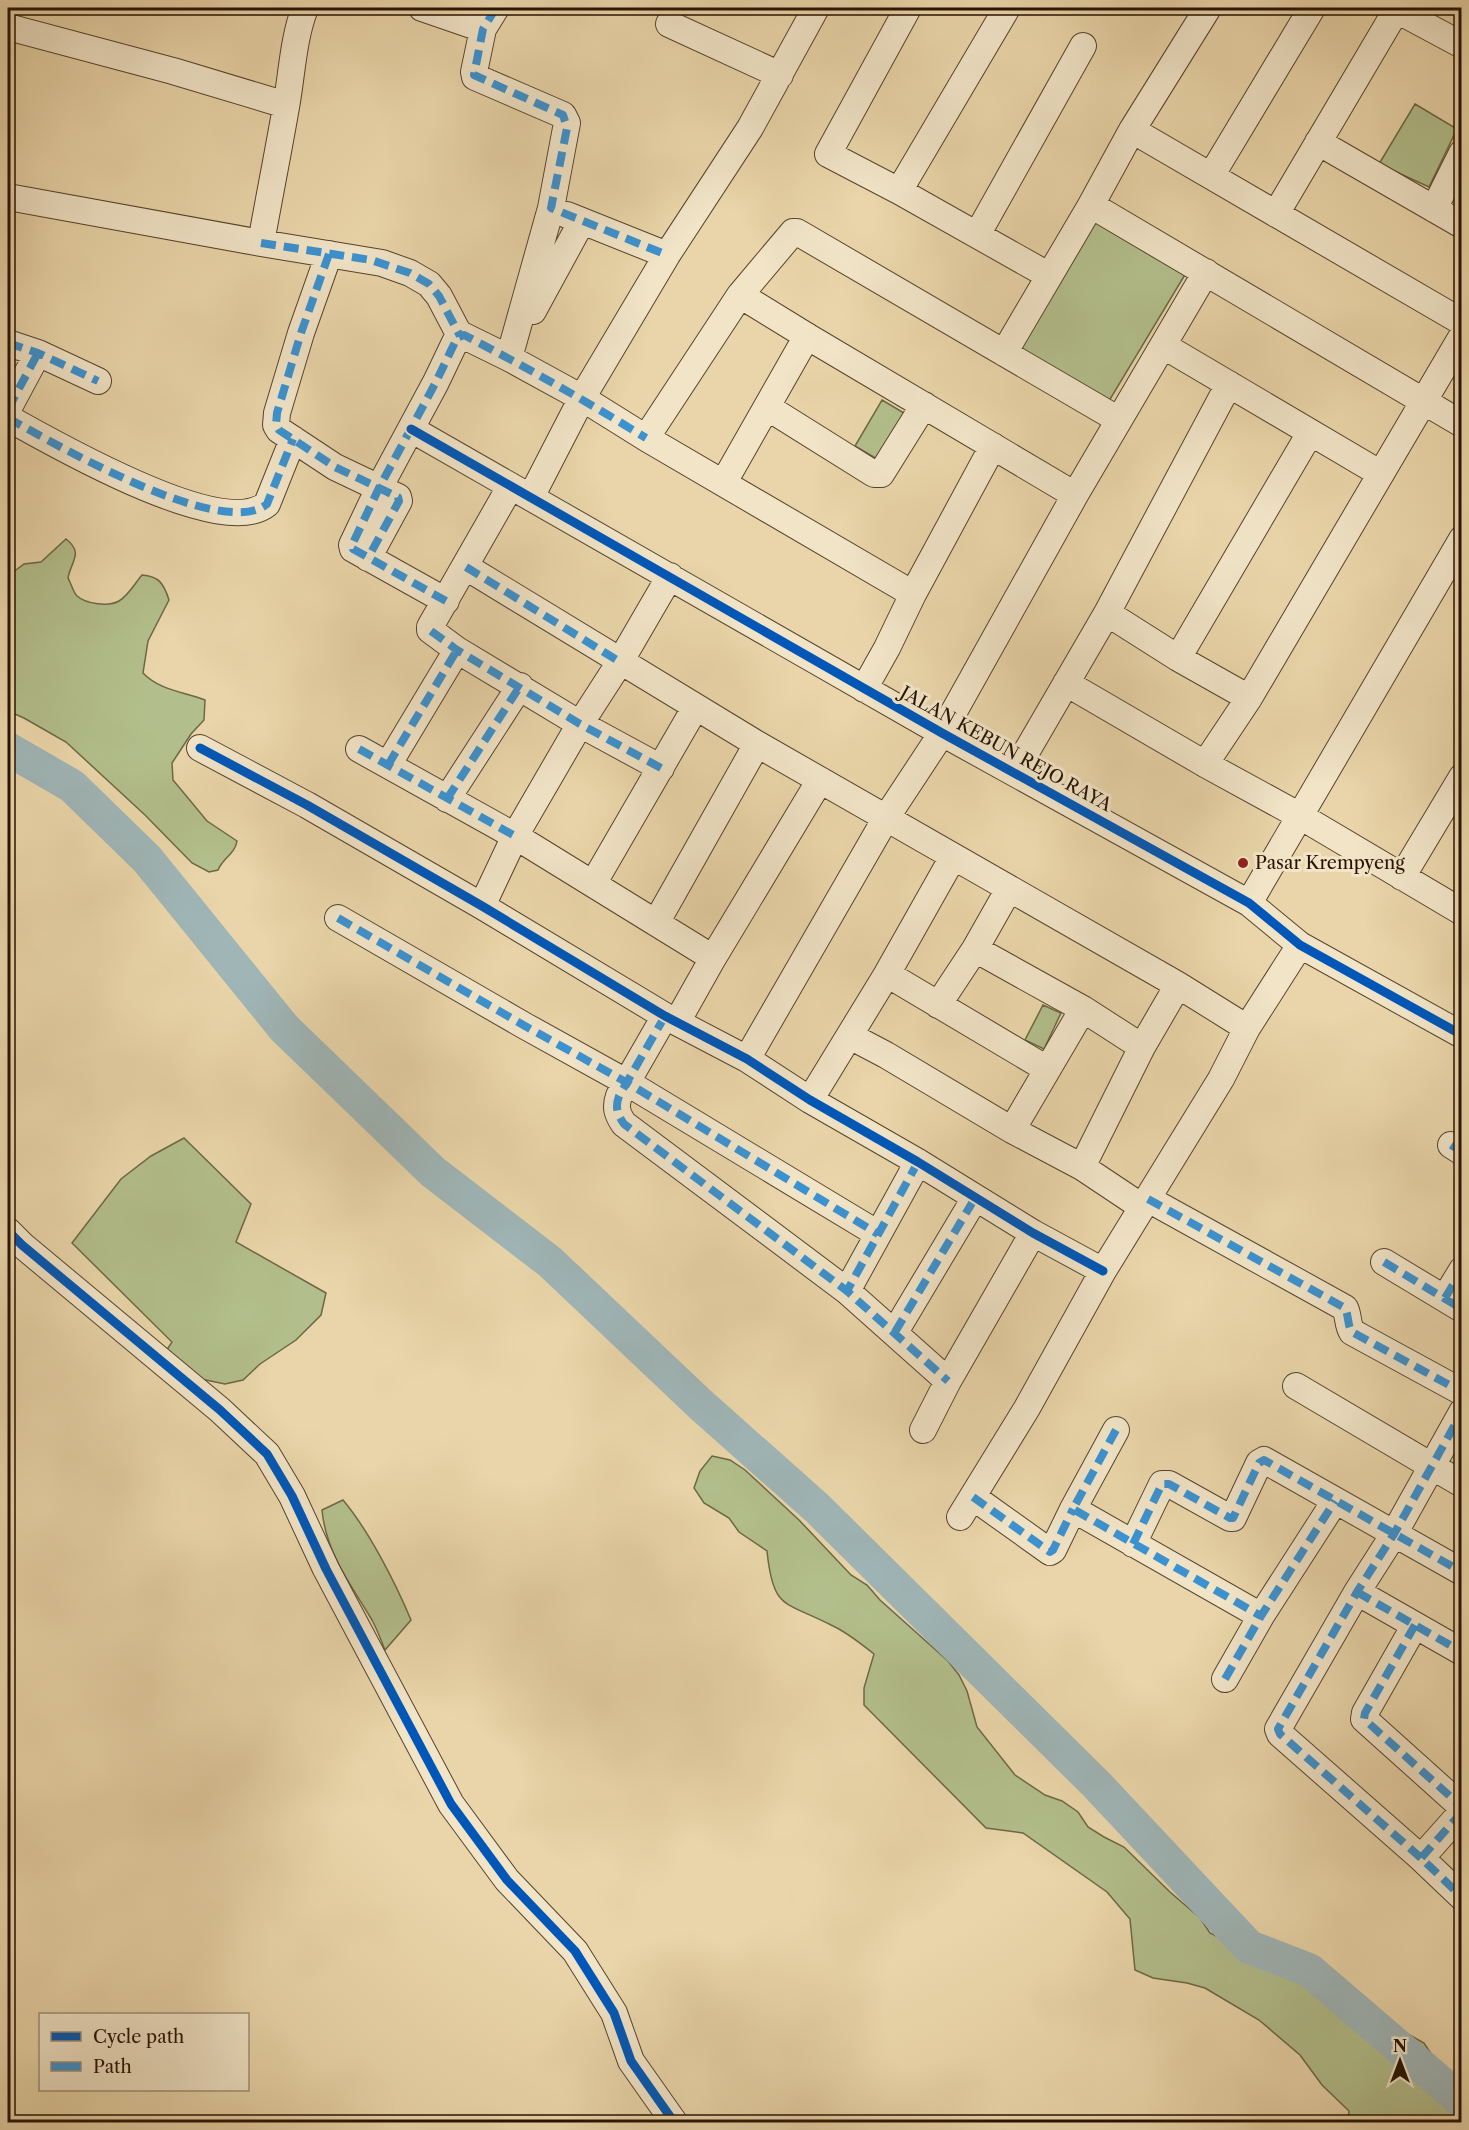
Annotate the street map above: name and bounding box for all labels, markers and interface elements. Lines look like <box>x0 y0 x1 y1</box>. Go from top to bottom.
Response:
street label: JALAN KEBUN REJO RAYA <box>894 680 1116 817</box>
place label: Pasar Krempyeng <box>1255 852 1405 874</box>
marker: Pasar Krempyeng <box>1236 856 1250 870</box>
legend <box>39 2013 249 2091</box>
text: Cycle path <box>93 2026 184 2048</box>
north arrow <box>1370 2031 1430 2091</box>
text: N <box>1393 2036 1407 2056</box>
text: Path <box>93 2056 132 2078</box>

